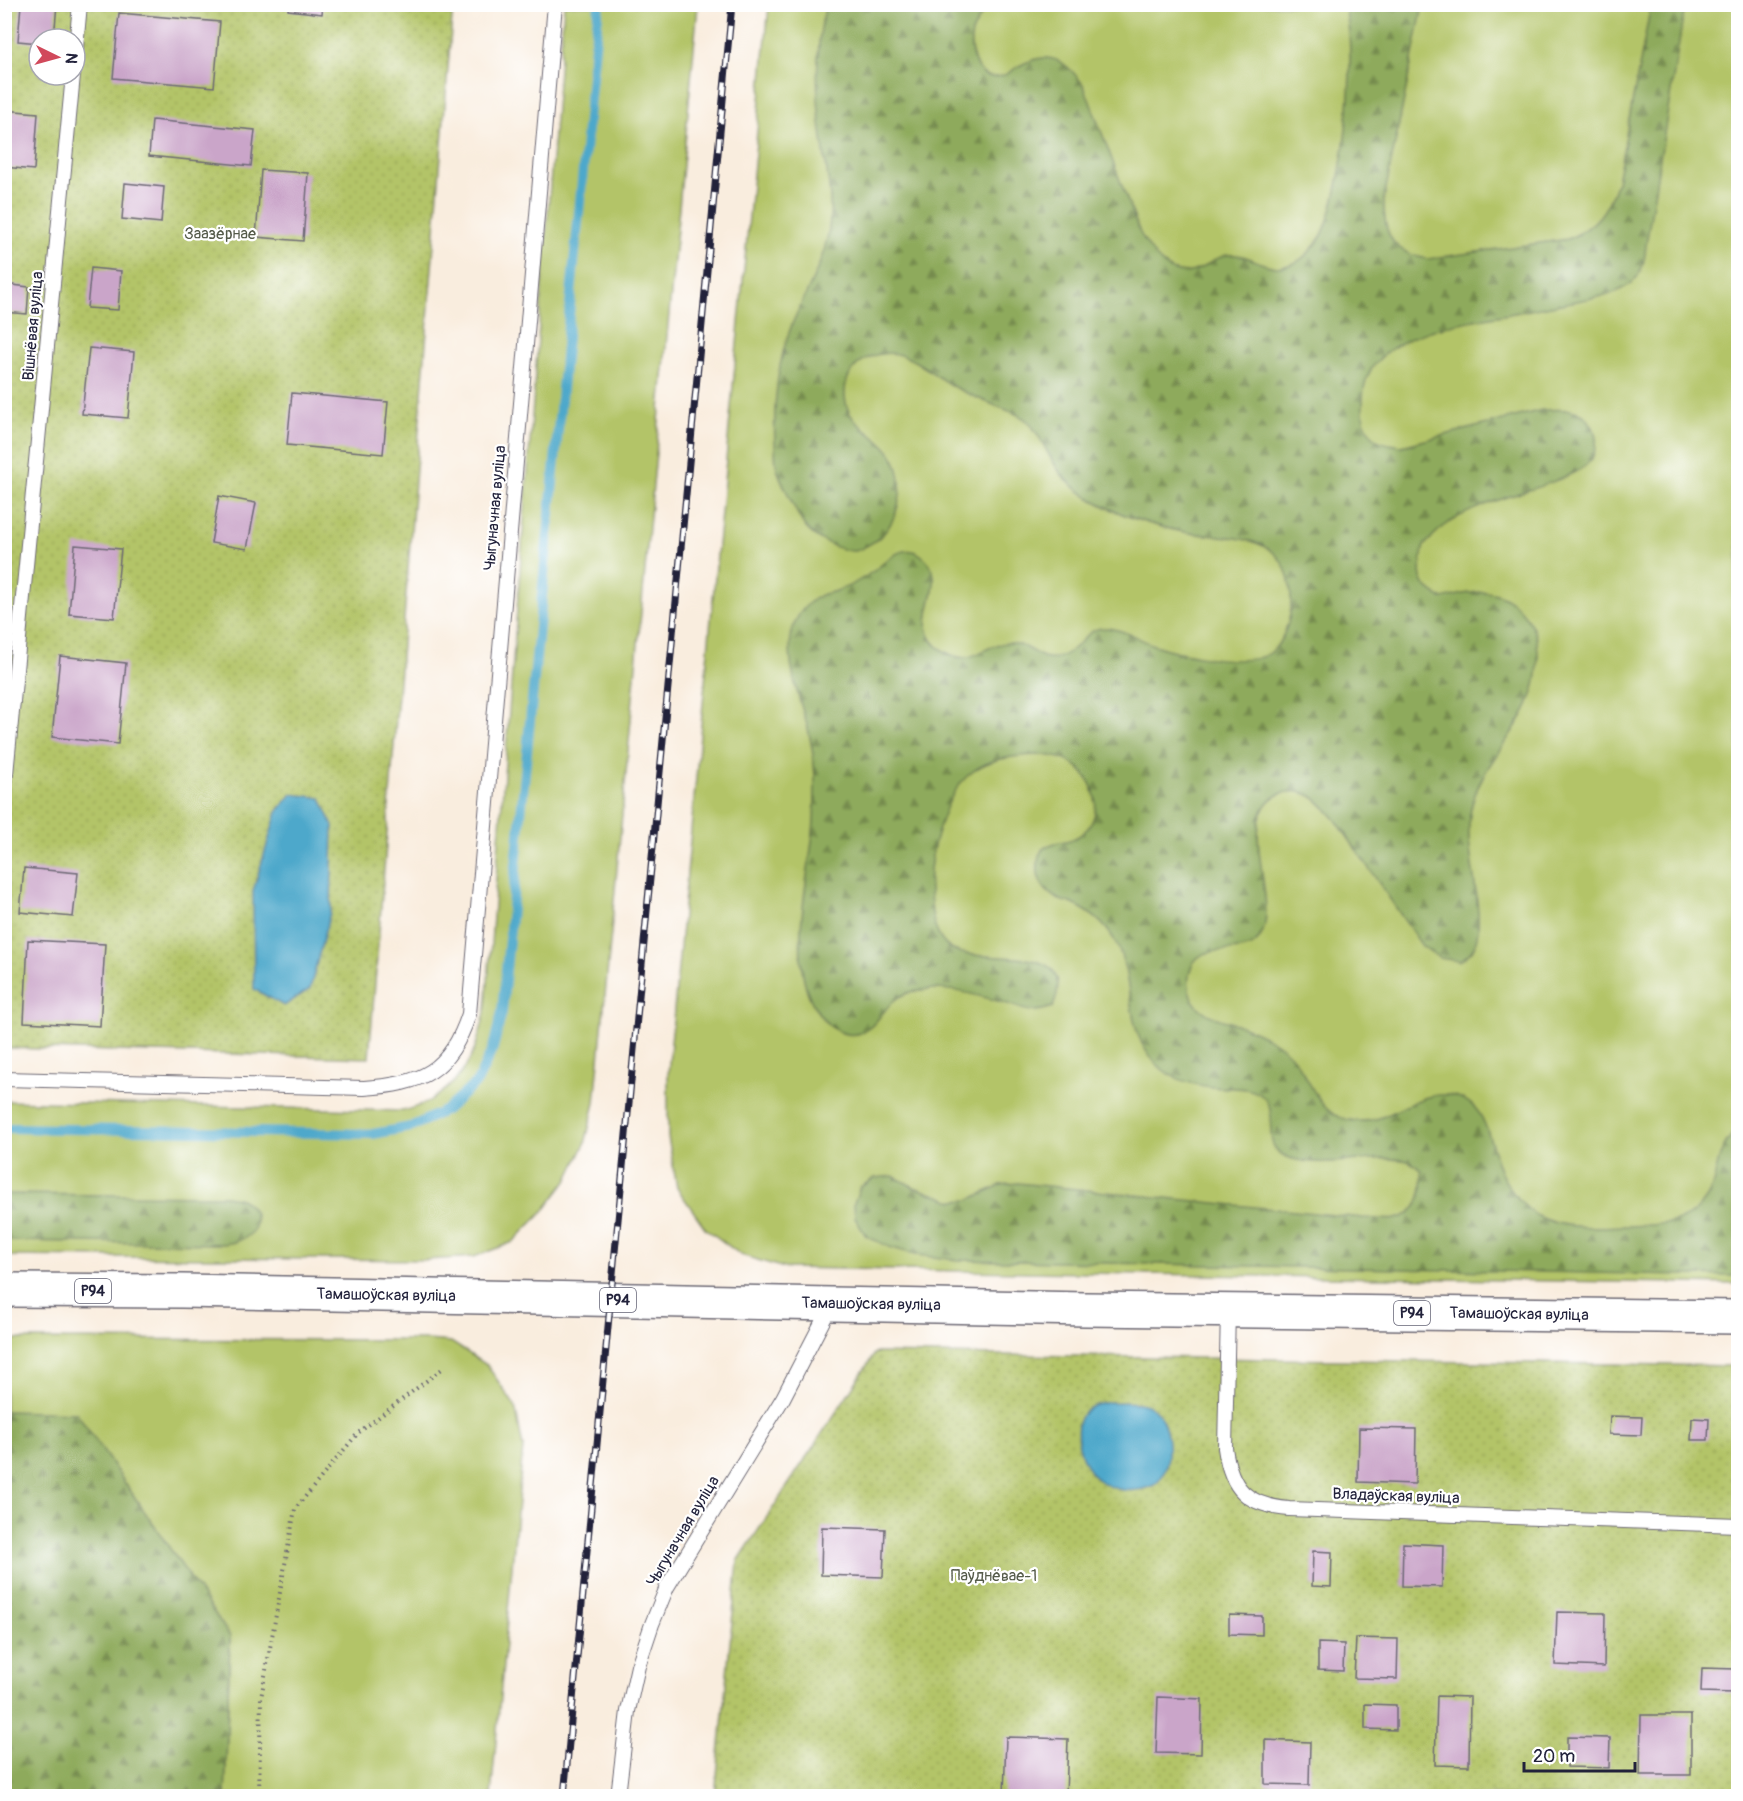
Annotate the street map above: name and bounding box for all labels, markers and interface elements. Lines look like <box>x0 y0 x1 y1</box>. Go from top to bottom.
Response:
north arrow <box>27 27 87 87</box>
text: N <box>60 52 81 65</box>
park label: Заазёрнае <box>184 224 256 244</box>
street label: Вішнёвая вуліца <box>18 271 48 381</box>
street label: Чыгуначная вуліца <box>480 445 510 571</box>
road number: Р94 <box>75 1279 111 1303</box>
street label: Тамашоўская вуліца <box>316 1284 456 1306</box>
road number: Р94 <box>600 1288 636 1312</box>
street label: Тамашоўская вуліца <box>801 1293 941 1315</box>
road number: Р94 <box>1394 1301 1430 1325</box>
street label: Тамашоўская вуліца <box>1449 1303 1589 1325</box>
street label: Чыгуначная вуліца <box>642 1472 724 1590</box>
street label: Владаўская вуліца <box>1332 1484 1460 1508</box>
park label: Паўднёвае-1 <box>951 1566 1037 1586</box>
scale bar <box>1524 1735 1635 1773</box>
text: 20 m <box>1533 1745 1575 1768</box>

